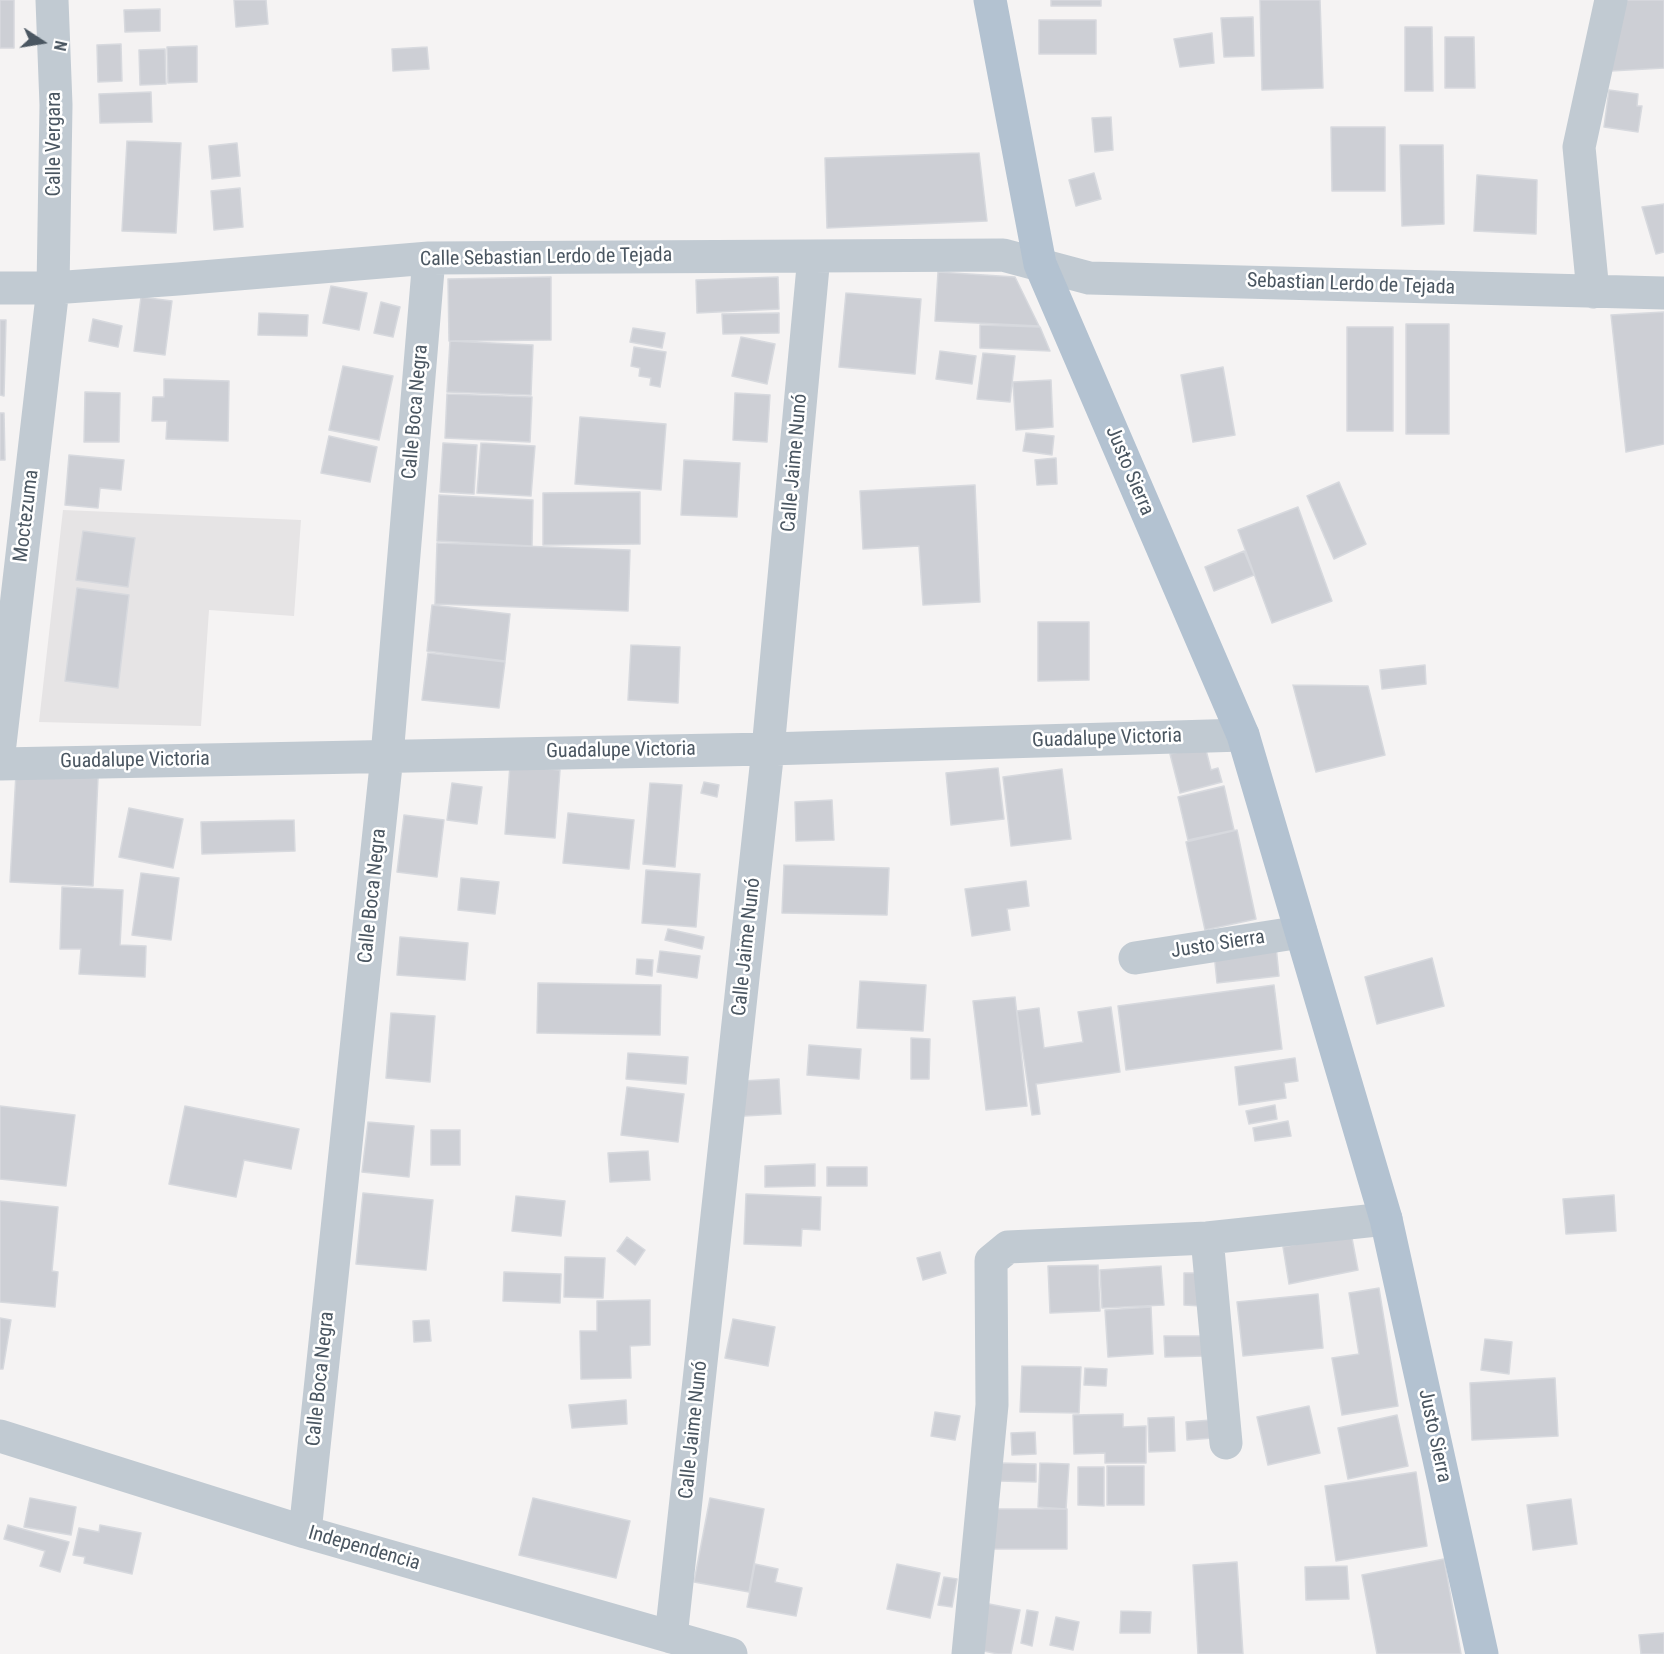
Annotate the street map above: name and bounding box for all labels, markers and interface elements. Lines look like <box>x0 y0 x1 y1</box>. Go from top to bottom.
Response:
north arrow <box>12 12 72 72</box>
text: N <box>50 39 70 53</box>
street label: Calle Vergara <box>43 92 67 196</box>
street label: Calle Sebastian Lerdo de Tejada <box>420 244 672 272</box>
street label: Sebastian Lerdo de Tejada <box>1246 269 1456 301</box>
street label: Calle Boca Negra <box>398 344 434 480</box>
street label: Calle Jaime Nunó <box>777 393 813 533</box>
street label: Justo Sierra <box>1099 423 1159 519</box>
street label: Moctezuma <box>9 469 45 563</box>
street label: Guadalupe Victoria <box>1032 724 1182 754</box>
street label: Guadalupe Victoria <box>546 738 696 764</box>
street label: Guadalupe Victoria <box>60 748 210 774</box>
street label: Calle Boca Negra <box>354 827 392 965</box>
street label: Calle Jaime Nunó <box>728 877 766 1017</box>
street label: Justo Sierra <box>1169 926 1267 964</box>
street label: Calle Boca Negra <box>302 1310 340 1448</box>
street label: Calle Jaime Nunó <box>675 1360 713 1500</box>
street label: Justo Sierra <box>1412 1387 1456 1485</box>
street label: Independencia <box>305 1522 423 1576</box>

